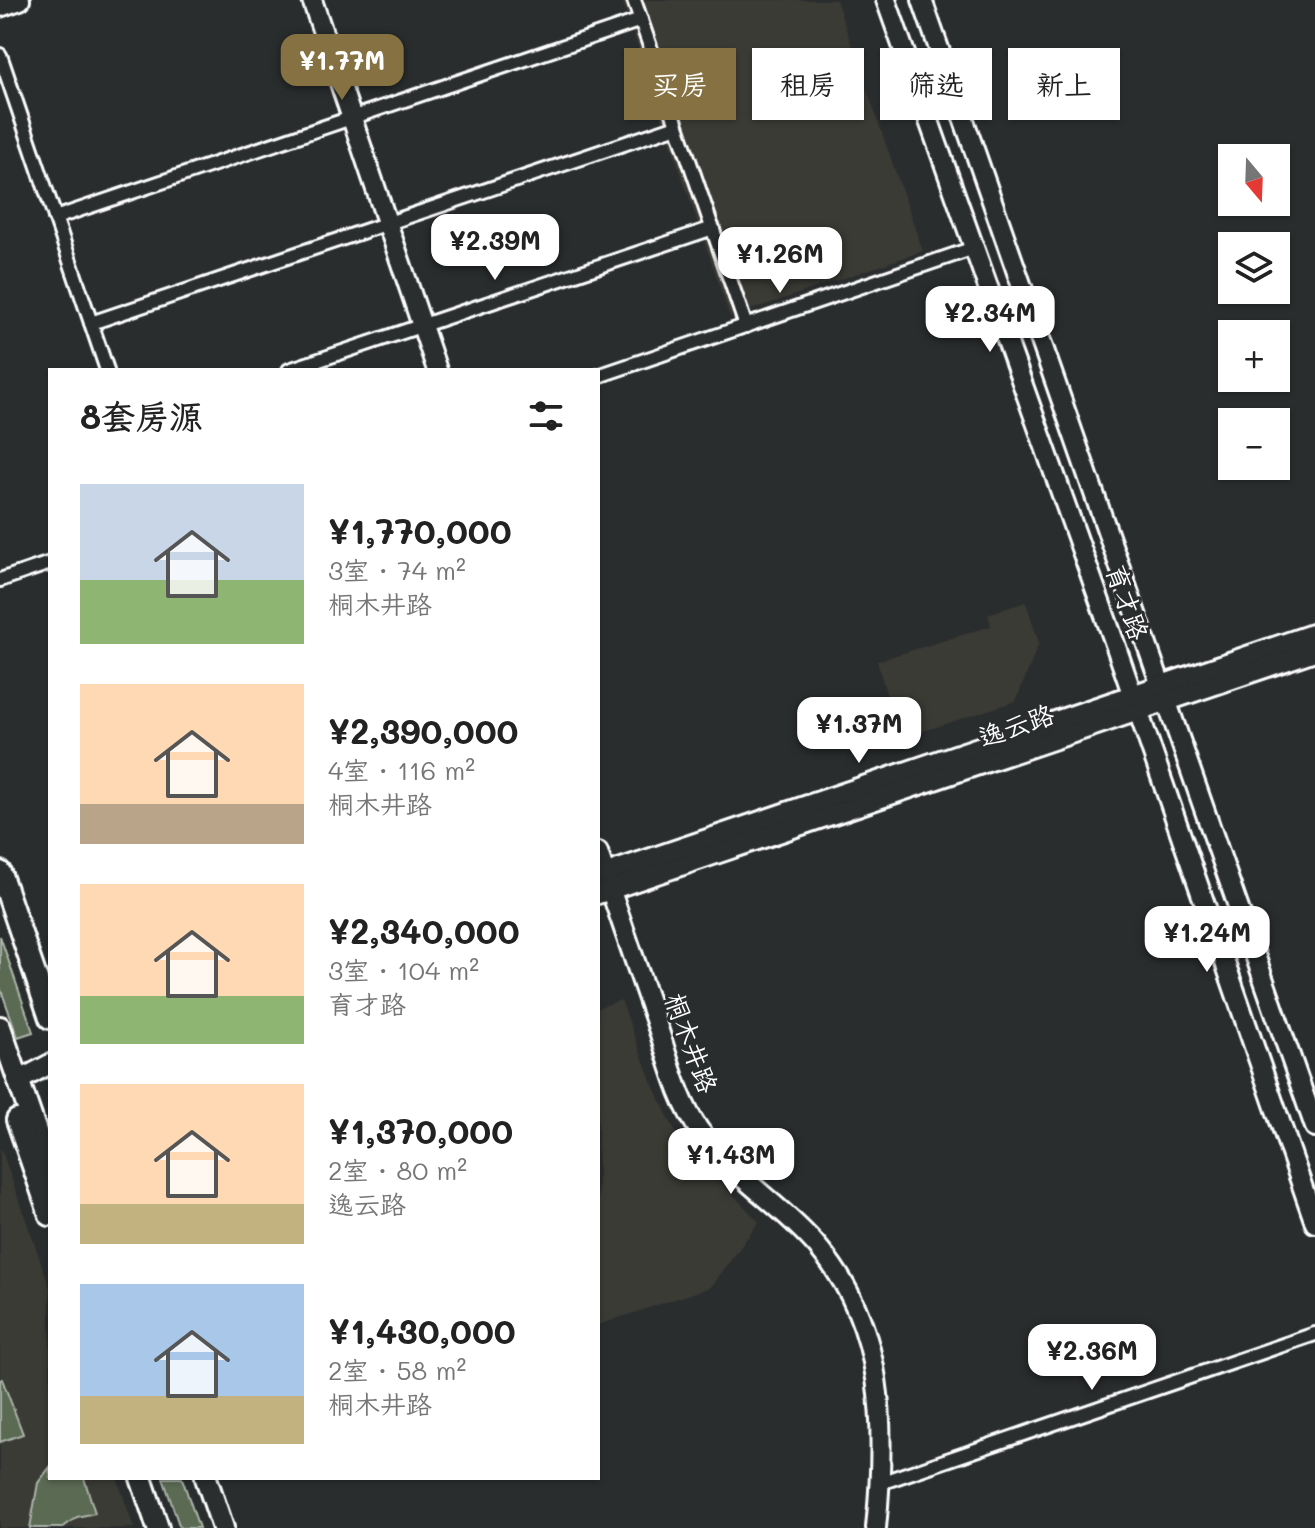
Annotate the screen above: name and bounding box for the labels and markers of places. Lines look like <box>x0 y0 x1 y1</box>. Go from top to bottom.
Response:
pin: ¥1.77M <box>277 34 407 102</box>
pin: ¥2.39M <box>430 214 560 282</box>
pin: ¥1.26M <box>715 227 845 295</box>
pin: ¥2.34M <box>925 286 1055 354</box>
pin: ¥1.37M <box>794 697 924 765</box>
pin: ¥1.24M <box>1142 906 1272 974</box>
pin: ¥1.43M <box>666 1128 796 1196</box>
pin: ¥2.36M <box>1027 1324 1157 1392</box>

